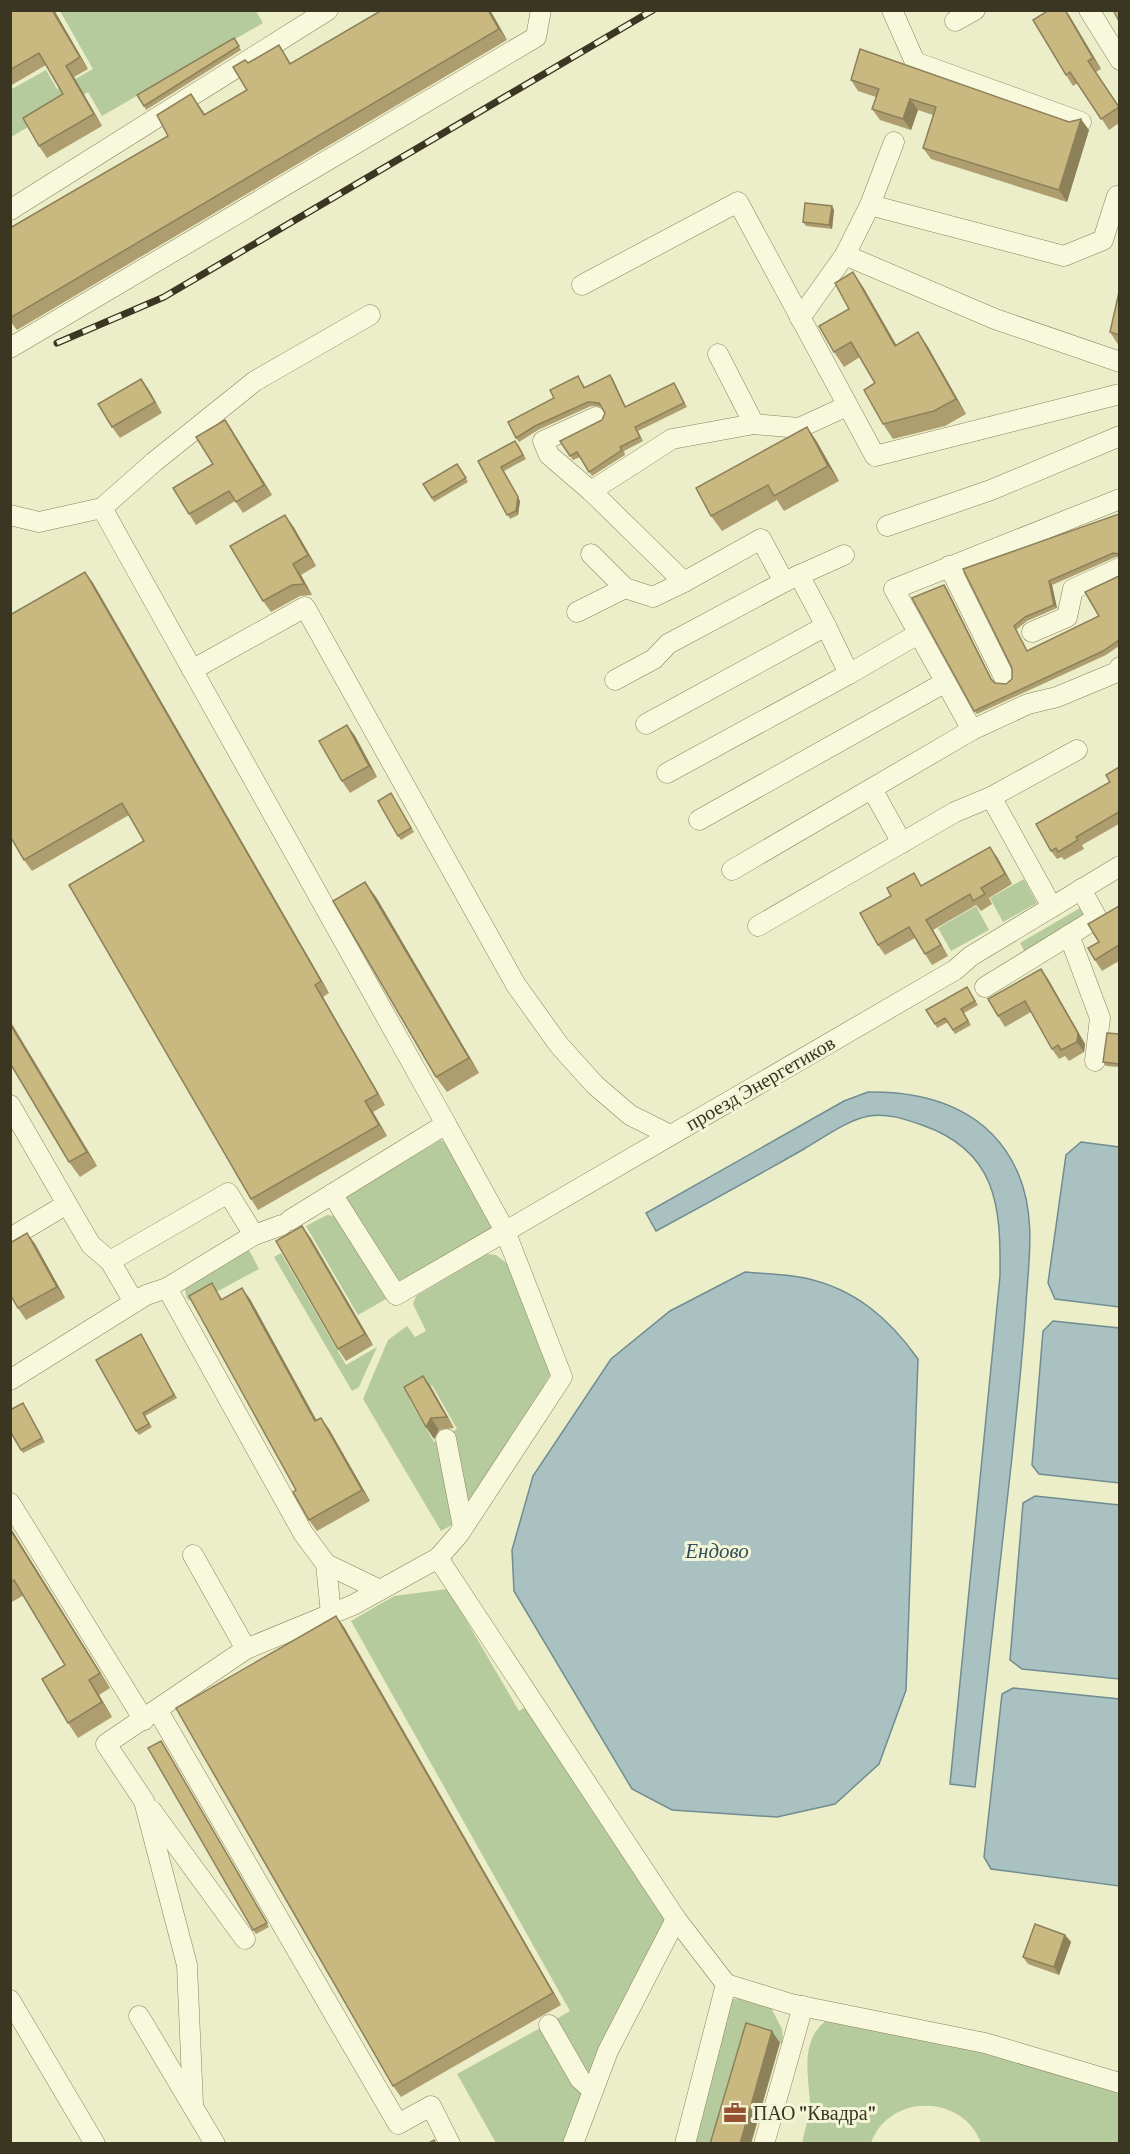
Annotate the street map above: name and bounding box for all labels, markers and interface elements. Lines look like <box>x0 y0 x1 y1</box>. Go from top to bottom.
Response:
street label: проезд Энергетиков <box>681 1031 839 1136</box>
water label: Ендово <box>684 1539 749 1563</box>
office icon: ПАО "Квадра" <box>722 2100 748 2126</box>
place label: ПАО "Квадра" <box>753 2102 876 2125</box>

